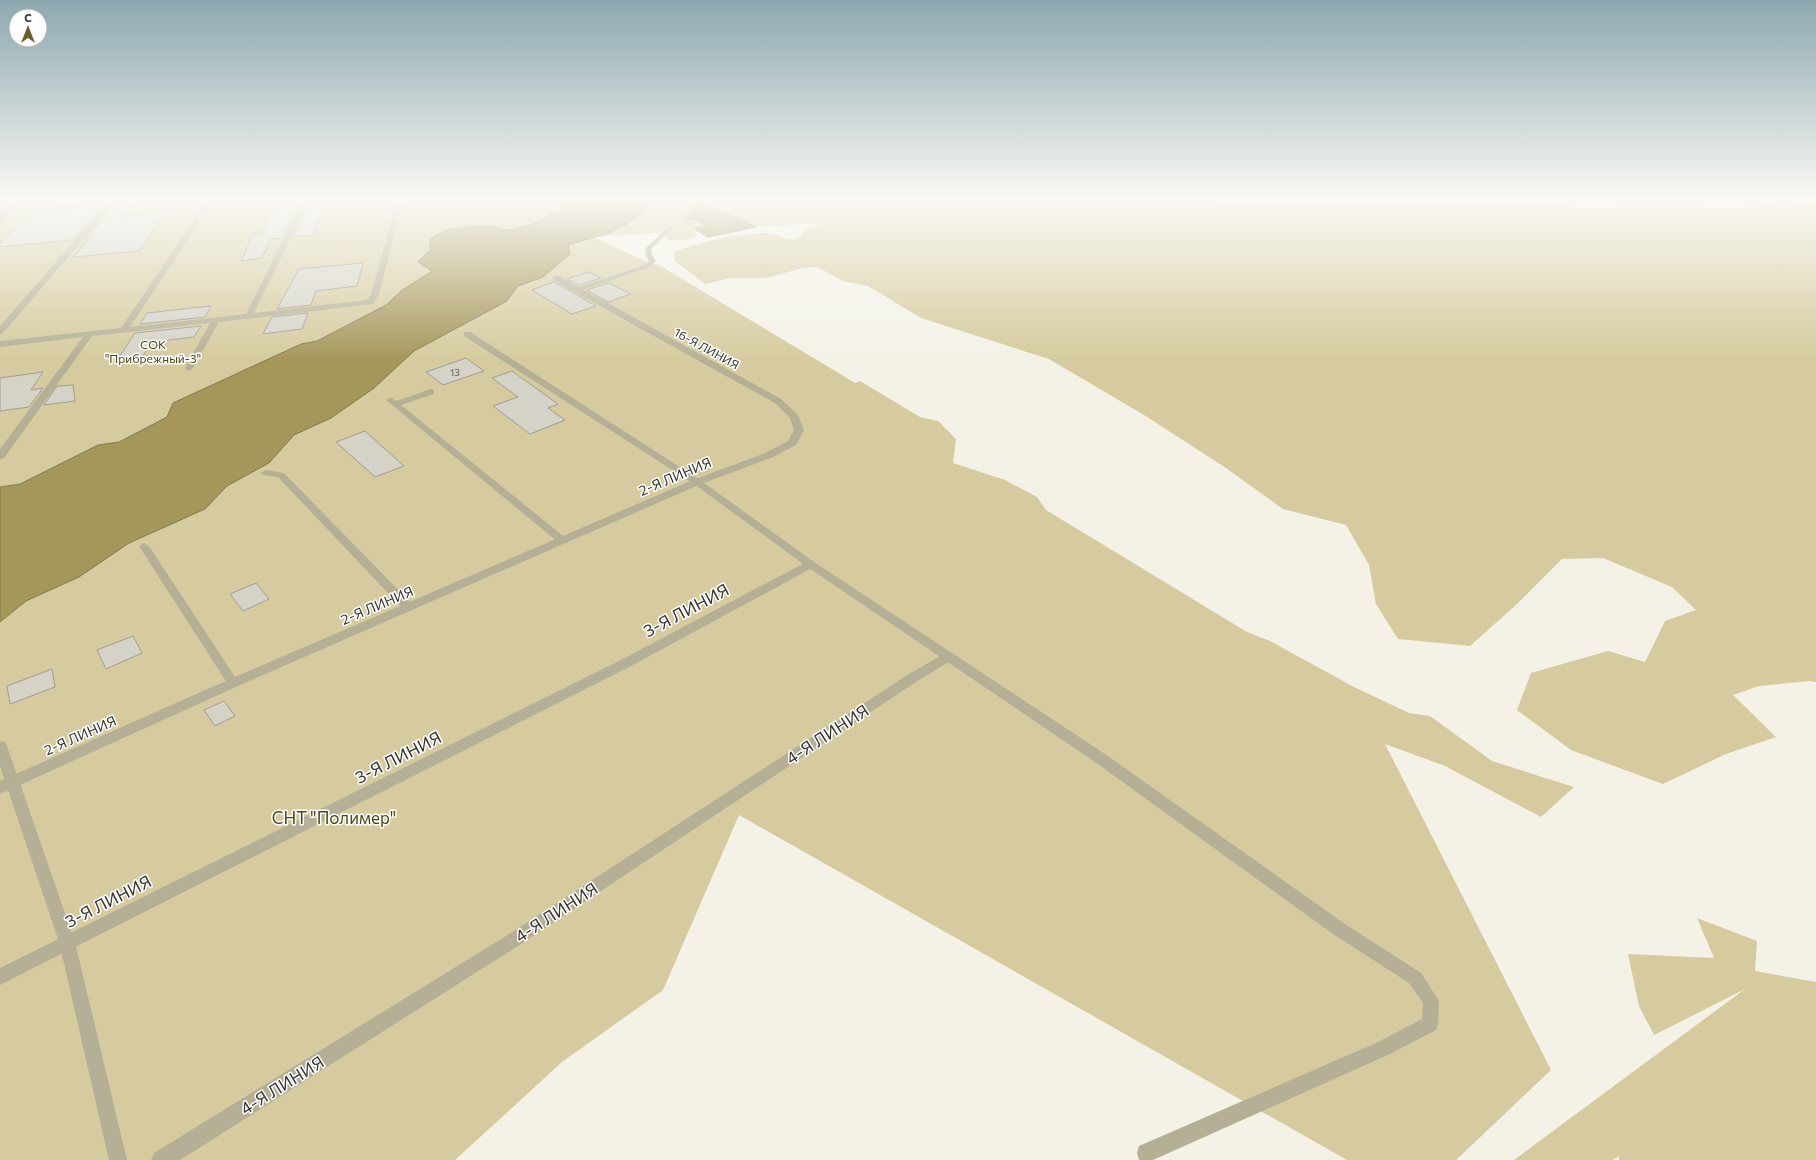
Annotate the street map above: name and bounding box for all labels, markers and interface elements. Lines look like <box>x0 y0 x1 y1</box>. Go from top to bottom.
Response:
north arrow <box>8 8 48 48</box>
text: С <box>24 11 32 24</box>
street label: 16-Я ЛИНИЯ <box>672 324 742 372</box>
park label: СОК "Прибрежный-3" <box>105 337 201 365</box>
house number: 13 <box>450 366 460 378</box>
street label: 2-Я ЛИНИЯ <box>636 453 714 499</box>
street label: 3-Я ЛИНИЯ <box>640 579 732 641</box>
street label: 2-Я ЛИНИЯ <box>338 582 416 628</box>
street label: 4-Я ЛИНИЯ <box>782 699 872 769</box>
street label: 2-Я ЛИНИЯ <box>41 712 119 758</box>
street label: 3-Я ЛИНИЯ <box>351 726 445 788</box>
park label: СНТ "Полимер" <box>272 807 396 828</box>
street label: 3-Я ЛИНИЯ <box>61 870 155 932</box>
street label: 4-Я ЛИНИЯ <box>511 877 601 947</box>
street label: 4-Я ЛИНИЯ <box>236 1051 328 1119</box>

